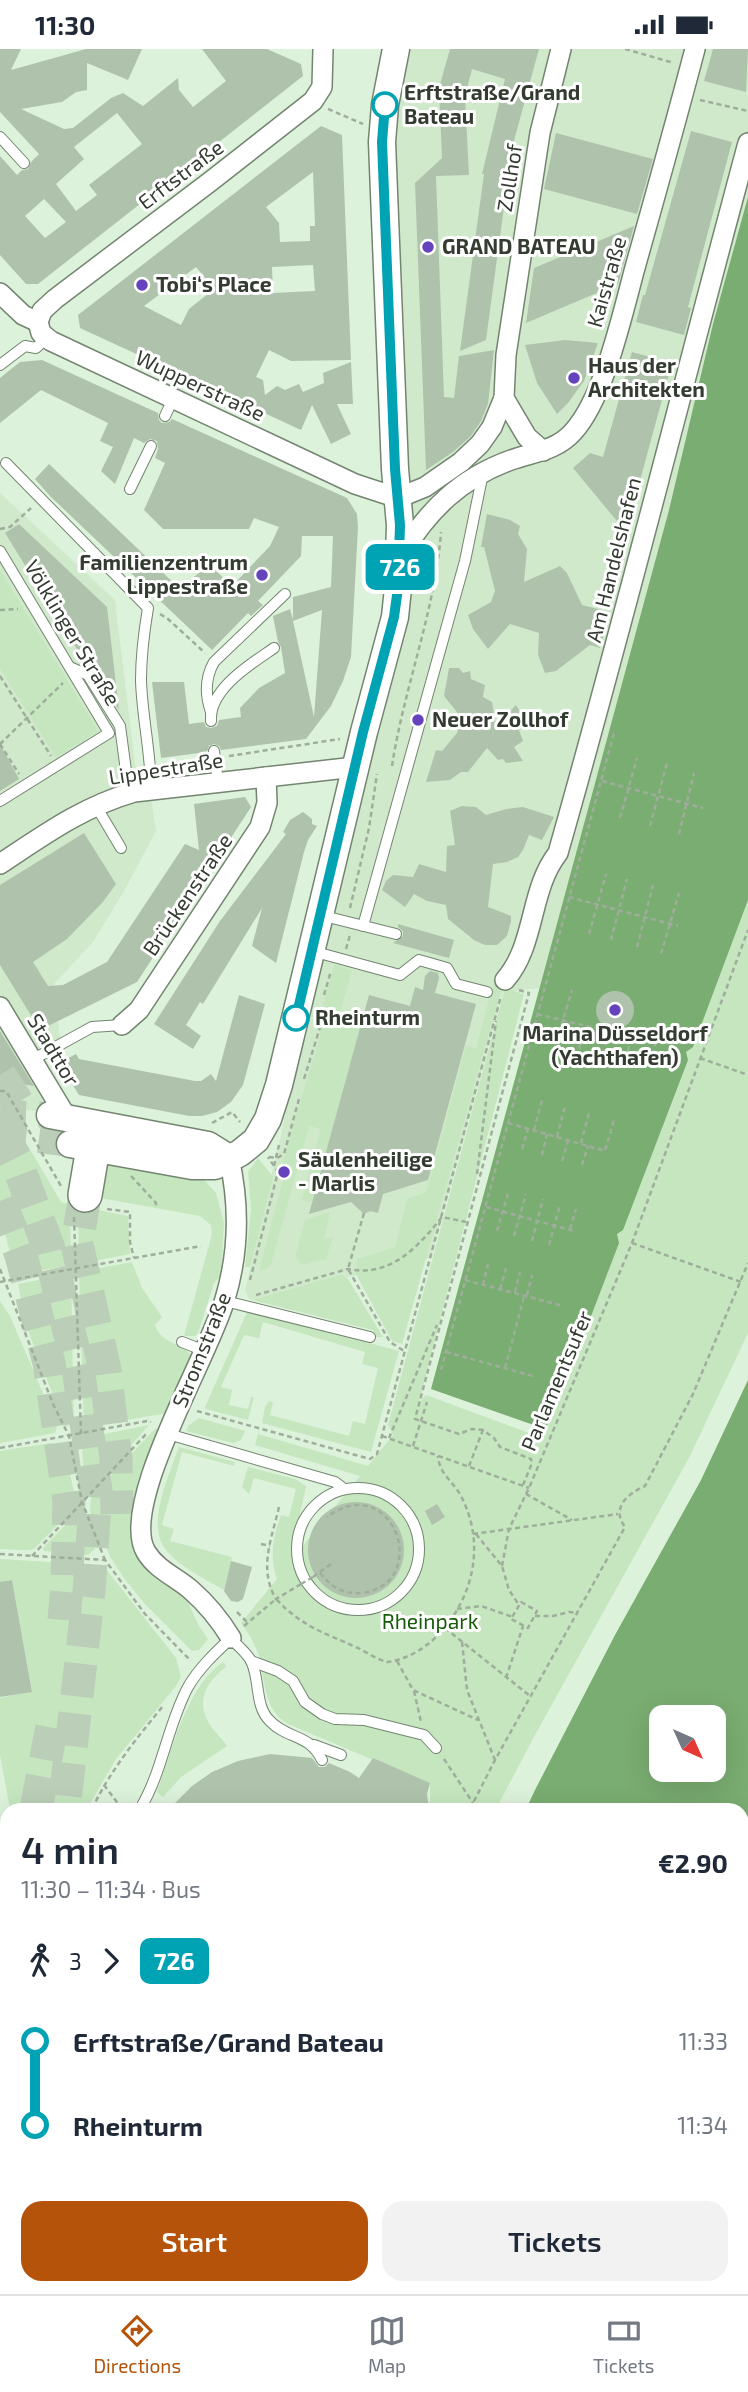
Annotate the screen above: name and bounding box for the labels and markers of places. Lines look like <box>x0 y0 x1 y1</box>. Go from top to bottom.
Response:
place label: Erftstraße/Grand Bateau <box>404 79 580 128</box>
marker: Erftstraße/Grand Bateau <box>372 92 398 118</box>
place label: GRAND BATEAU <box>442 233 596 258</box>
marker: GRAND BATEAU <box>420 239 436 255</box>
place label: Tobi‘s Place <box>156 271 272 296</box>
marker: Tobi‘s Place <box>134 277 150 293</box>
place label: Haus der Architekten <box>588 352 705 401</box>
marker: Haus der Architekten <box>566 370 582 386</box>
place label: Familienzentrum Lippestraße <box>79 549 248 598</box>
marker: Familienzentrum Lippestraße <box>254 567 270 583</box>
place label: Neuer Zollhof <box>432 706 569 731</box>
marker: Neuer Zollhof <box>410 712 426 728</box>
marker: Marina Düsseldorf (Yachthafen) <box>607 1002 623 1018</box>
place label: Rheinturm <box>315 1004 420 1029</box>
marker: Rheinturm <box>283 1005 309 1031</box>
place label: Marina Düsseldorf (Yachthafen) <box>522 1020 708 1069</box>
place label: Säulenheilige - Marlis <box>298 1146 433 1195</box>
marker: Säulenheilige - Marlis <box>276 1164 292 1180</box>

